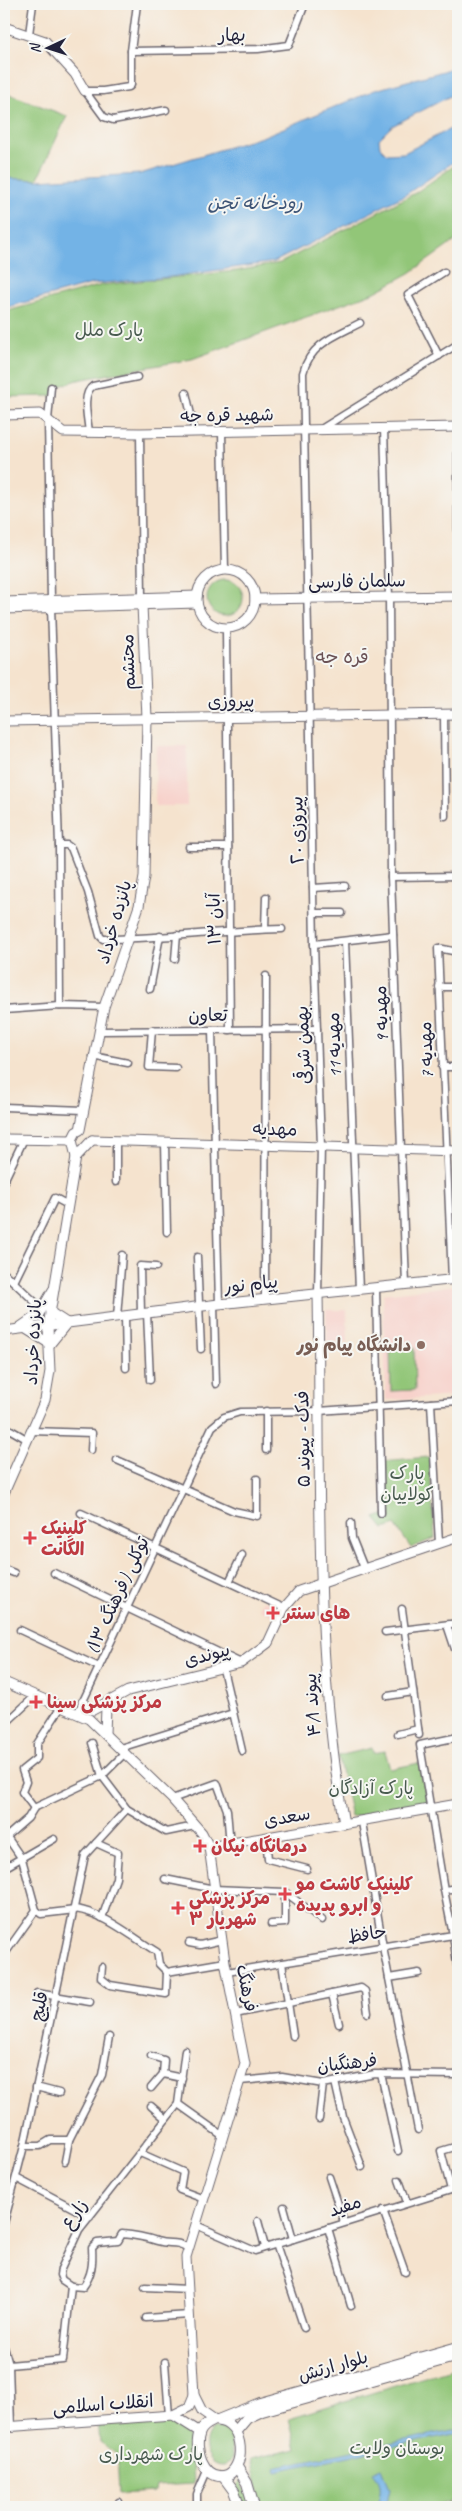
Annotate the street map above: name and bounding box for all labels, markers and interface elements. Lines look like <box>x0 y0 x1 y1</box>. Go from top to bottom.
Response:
north arrow <box>22 22 72 72</box>
street label: بهار <box>216 24 246 46</box>
text: N <box>27 42 44 54</box>
water label: رودخانه تجن <box>207 191 303 215</box>
park label: پارک ملل <box>75 319 143 342</box>
street label: شهید قره جه <box>180 403 274 427</box>
street label: سلمان فارسی <box>308 569 406 593</box>
street label: محتشم <box>116 633 143 690</box>
district label: قره جه <box>315 645 369 669</box>
street label: پیروزی <box>207 690 255 713</box>
street label: پیروزی ٢٠ <box>285 796 310 864</box>
street label: پانزده خرداد <box>92 878 137 967</box>
street label: ۱۳ آبان <box>203 891 225 945</box>
street label: مهدیه 9 <box>369 985 393 1043</box>
street label: تعاون <box>188 1004 229 1026</box>
street label: بهمن شرقی <box>290 1005 315 1085</box>
street label: مهدیه 11 <box>322 1012 346 1078</box>
street label: مهدیه 7 <box>414 1021 438 1079</box>
street label: مهدیه <box>252 1118 298 1140</box>
street label: پیام نور <box>222 1270 279 1301</box>
street label: پانزده خرداد <box>20 1298 47 1386</box>
place label: دانشگاه پیام نور <box>296 1334 411 1359</box>
marker: دانشگاه پیام نور <box>415 1339 427 1351</box>
street label: فدک - پیوند ۵ <box>291 1390 316 1487</box>
park label: پارک کولاییان <box>380 1462 434 1505</box>
place label: کلینیک الگانت <box>41 1517 87 1560</box>
marker: کلینیک الگانت <box>23 1531 37 1545</box>
street label: توکلی (فرهنگ ۱۳) <box>80 1532 154 1657</box>
place label: های سنتر <box>282 1602 350 1624</box>
marker: های سنتر <box>266 1606 280 1620</box>
street label: پیوندی <box>182 1638 233 1673</box>
street label: پیوند ۴/۱ <box>299 1672 326 1737</box>
place label: مرکز پزشکی سینا <box>47 1691 162 1714</box>
marker: مرکز پزشکی سینا <box>29 1695 43 1709</box>
park label: پارک آزادگان <box>328 1777 414 1800</box>
street label: سعدی <box>262 1802 312 1832</box>
place label: درمانگاه نیکان <box>211 1835 307 1857</box>
marker: درمانگاه نیکان <box>193 1839 207 1853</box>
place label: کلینیک کاشت مو و ابرو پدیده <box>294 1873 413 1917</box>
place label: مرکز پزشکی شهریار ۳ <box>189 1887 270 1930</box>
marker: کلینیک کاشت مو و ابرو پدیده <box>278 1887 292 1901</box>
marker: مرکز پزشکی شهریار ۳ <box>171 1901 185 1915</box>
street label: حافظ <box>346 1920 388 1948</box>
street label: فرهنگ <box>232 1962 262 2014</box>
street label: قلیچ <box>25 1989 54 2023</box>
street label: فرهنگیان <box>316 2049 378 2077</box>
street label: مفید <box>326 2190 364 2222</box>
street label: زارع <box>56 2195 93 2234</box>
street label: بلوار ارتش <box>296 2346 370 2386</box>
street label: انقلاب اسلامی <box>52 2389 154 2419</box>
park label: بوستان ولایت <box>350 2437 444 2459</box>
park label: پارک شهرداری <box>99 2443 203 2466</box>

